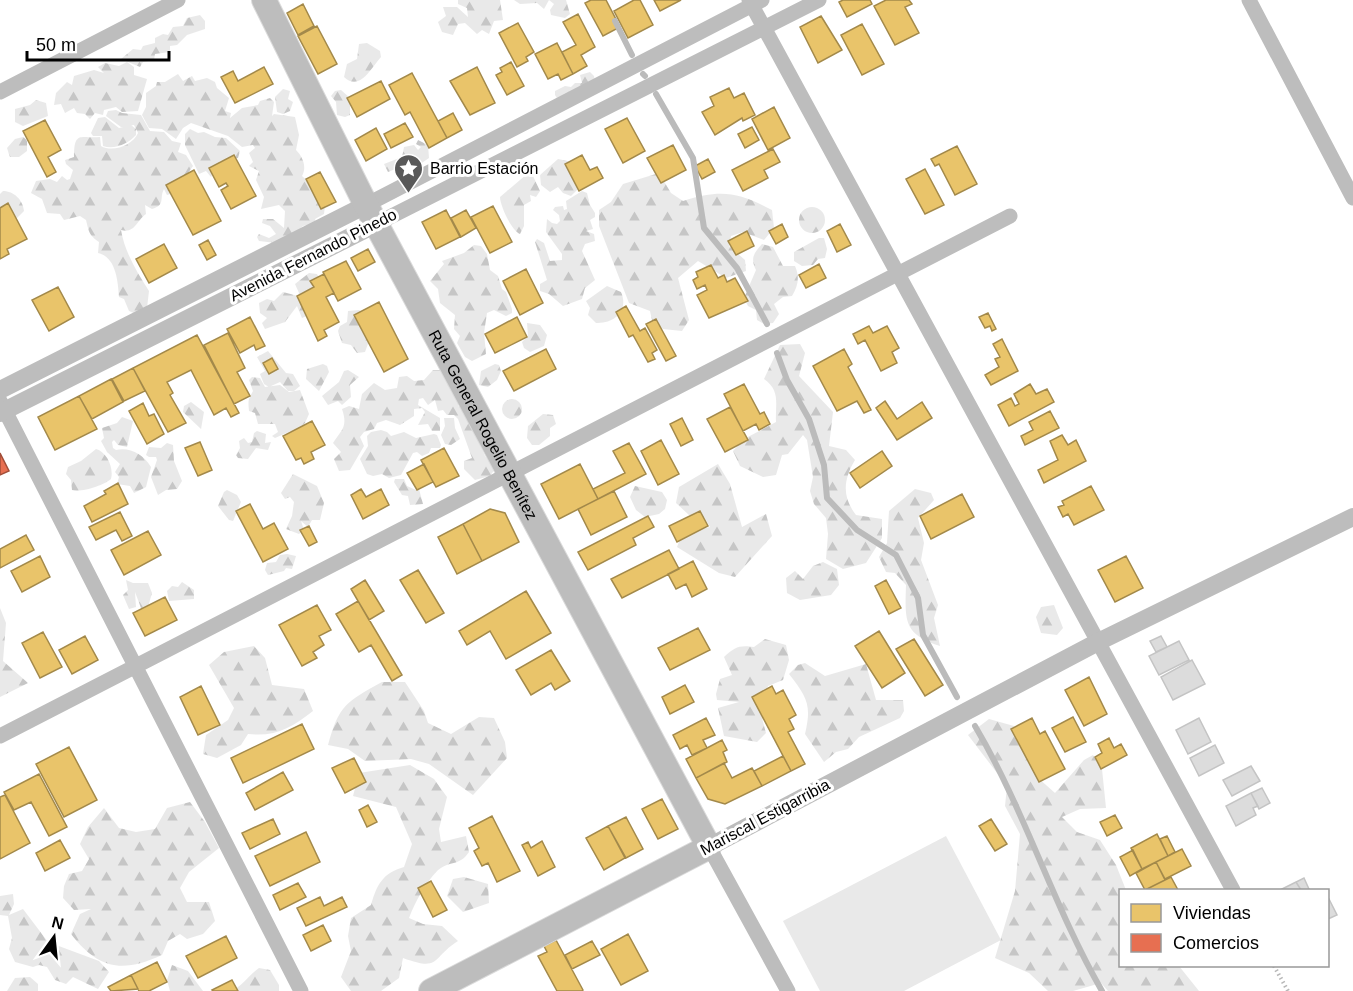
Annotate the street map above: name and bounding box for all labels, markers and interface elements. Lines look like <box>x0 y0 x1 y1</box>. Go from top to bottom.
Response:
scale bar <box>27 24 170 62</box>
text: 50 m <box>36 35 76 55</box>
place icon: Barrio Estación <box>393 152 425 194</box>
place label: Barrio Estación <box>430 160 539 177</box>
street label: Avenida Fernando Pinedo <box>227 205 399 305</box>
street label: Ruta General Rogelio Benítez <box>426 327 541 522</box>
street label: Mariscal Estigarribia <box>697 776 833 858</box>
legend <box>1119 889 1329 967</box>
text: Viviendas <box>1173 903 1251 923</box>
north arrow <box>24 907 84 967</box>
text: N <box>50 913 66 933</box>
text: Comercios <box>1173 933 1259 953</box>

